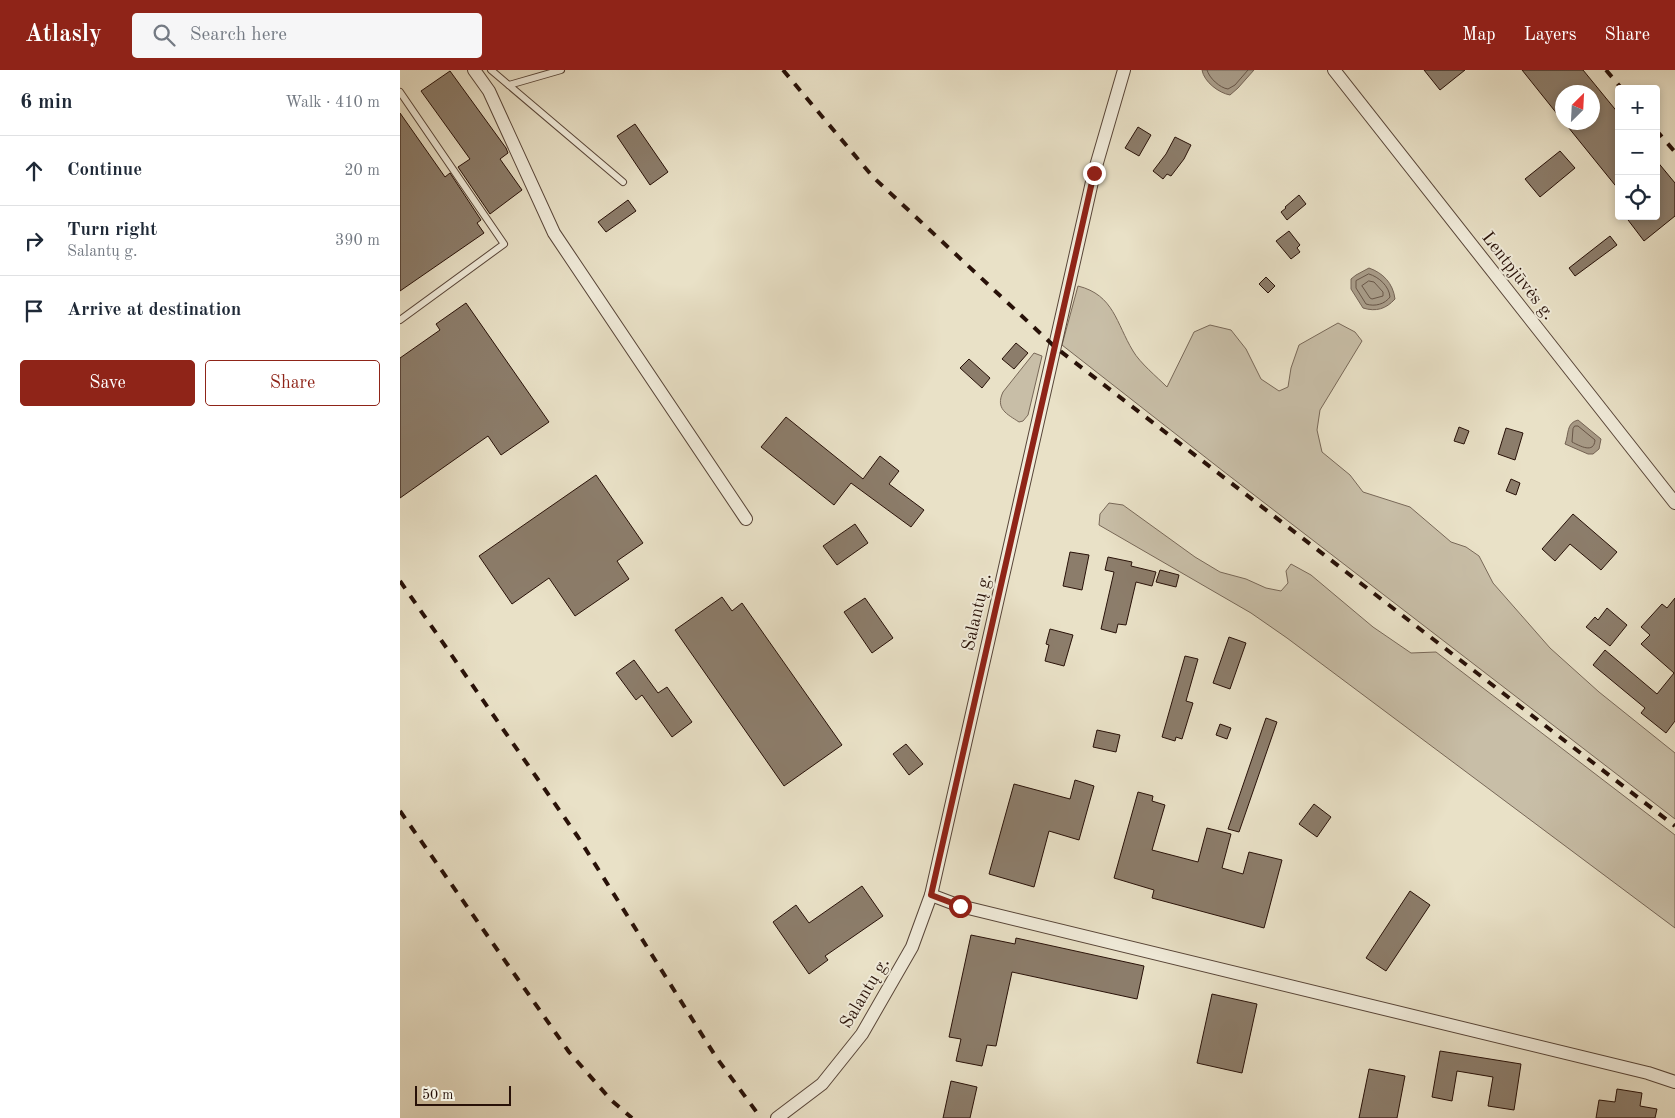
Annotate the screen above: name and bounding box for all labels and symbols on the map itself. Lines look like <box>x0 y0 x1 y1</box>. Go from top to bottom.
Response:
north arrow <box>1555 85 1600 130</box>
route end <box>1083 162 1106 185</box>
street label: Lentpjūvės g. <box>1478 229 1558 323</box>
street label: Salantų g. <box>959 571 995 653</box>
route start <box>949 895 972 918</box>
street label: Salantų g. <box>837 954 893 1032</box>
scale bar <box>415 1083 511 1106</box>

